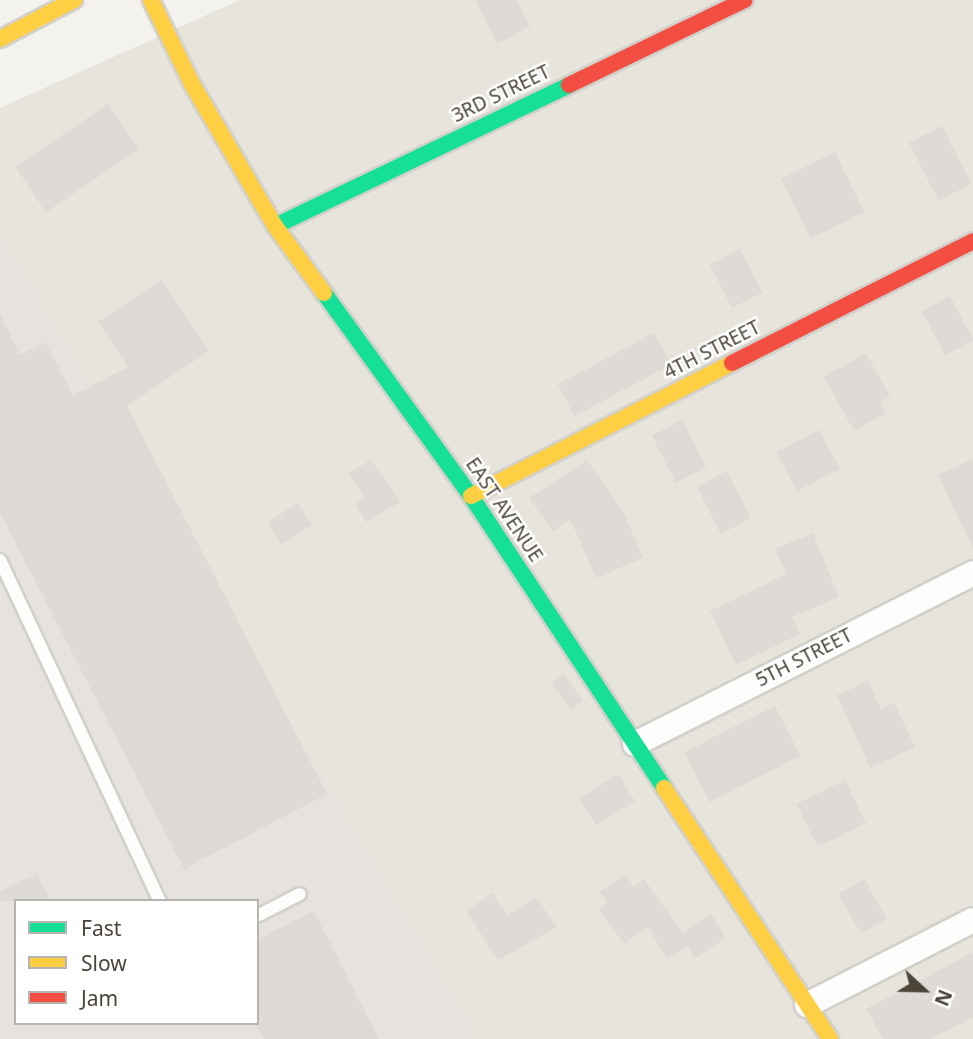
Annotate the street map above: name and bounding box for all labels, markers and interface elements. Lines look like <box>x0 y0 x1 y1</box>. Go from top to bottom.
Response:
street label: 3RD STREET <box>448 61 554 127</box>
street label: 4TH STREET <box>660 316 764 384</box>
street label: EAST AVENUE <box>461 454 547 566</box>
street label: 5TH STREET <box>752 624 856 692</box>
legend <box>14 899 259 1025</box>
text: Fast <box>81 914 121 942</box>
text: Slow <box>81 949 127 977</box>
north arrow <box>889 955 959 1025</box>
text: Jam <box>81 984 118 1012</box>
text: N <box>929 986 958 1010</box>

